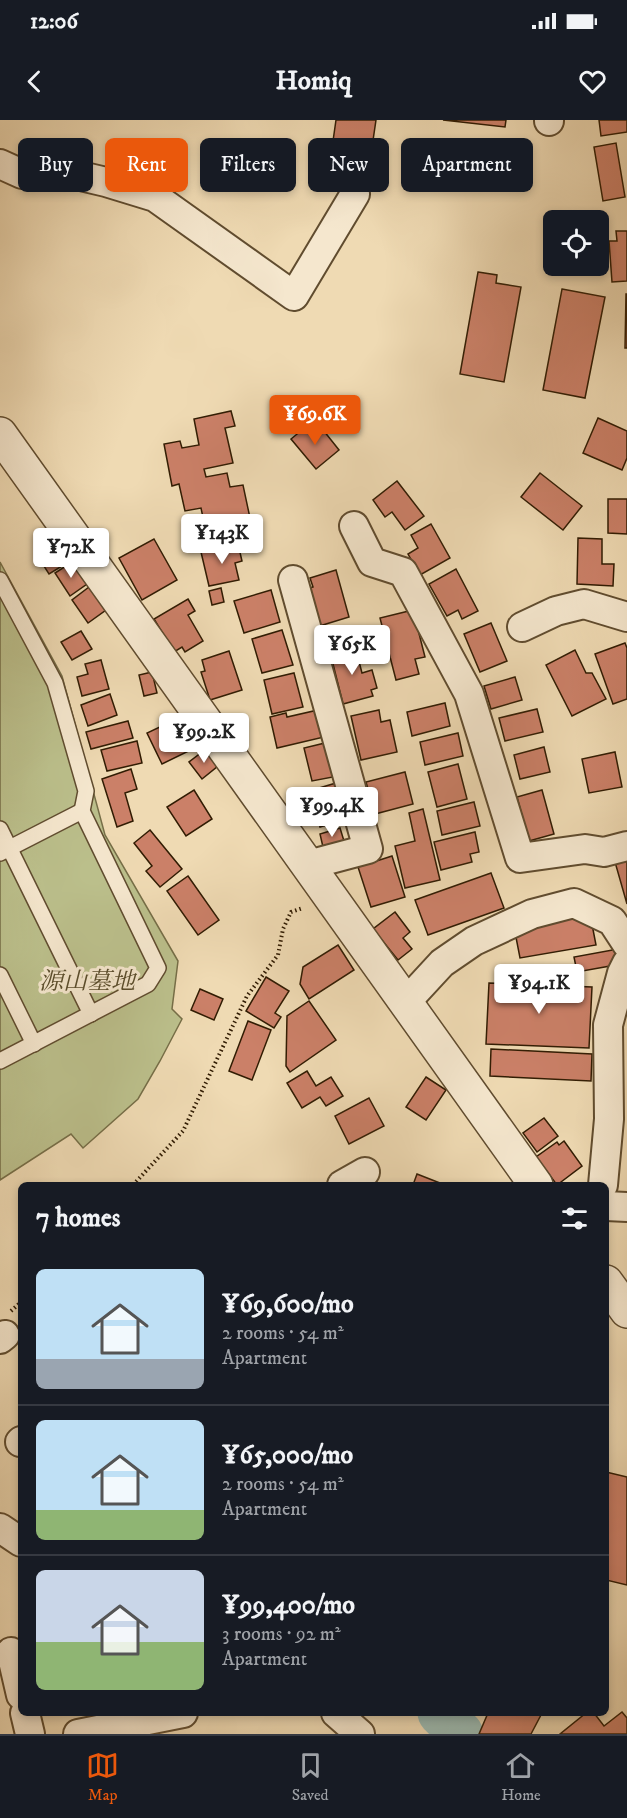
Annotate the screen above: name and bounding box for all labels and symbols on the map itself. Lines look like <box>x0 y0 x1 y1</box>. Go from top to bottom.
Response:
pin: ¥69.6K <box>266 395 364 446</box>
pin: ¥143K <box>180 514 264 565</box>
pin: ¥72K <box>35 528 107 579</box>
pin: ¥65K <box>316 625 388 676</box>
pin: ¥99.2K <box>155 713 253 764</box>
pin: ¥99.4K <box>283 787 381 838</box>
pin: ¥94.1K <box>490 964 588 1015</box>
park label: 源山墓地 <box>39 967 138 997</box>

